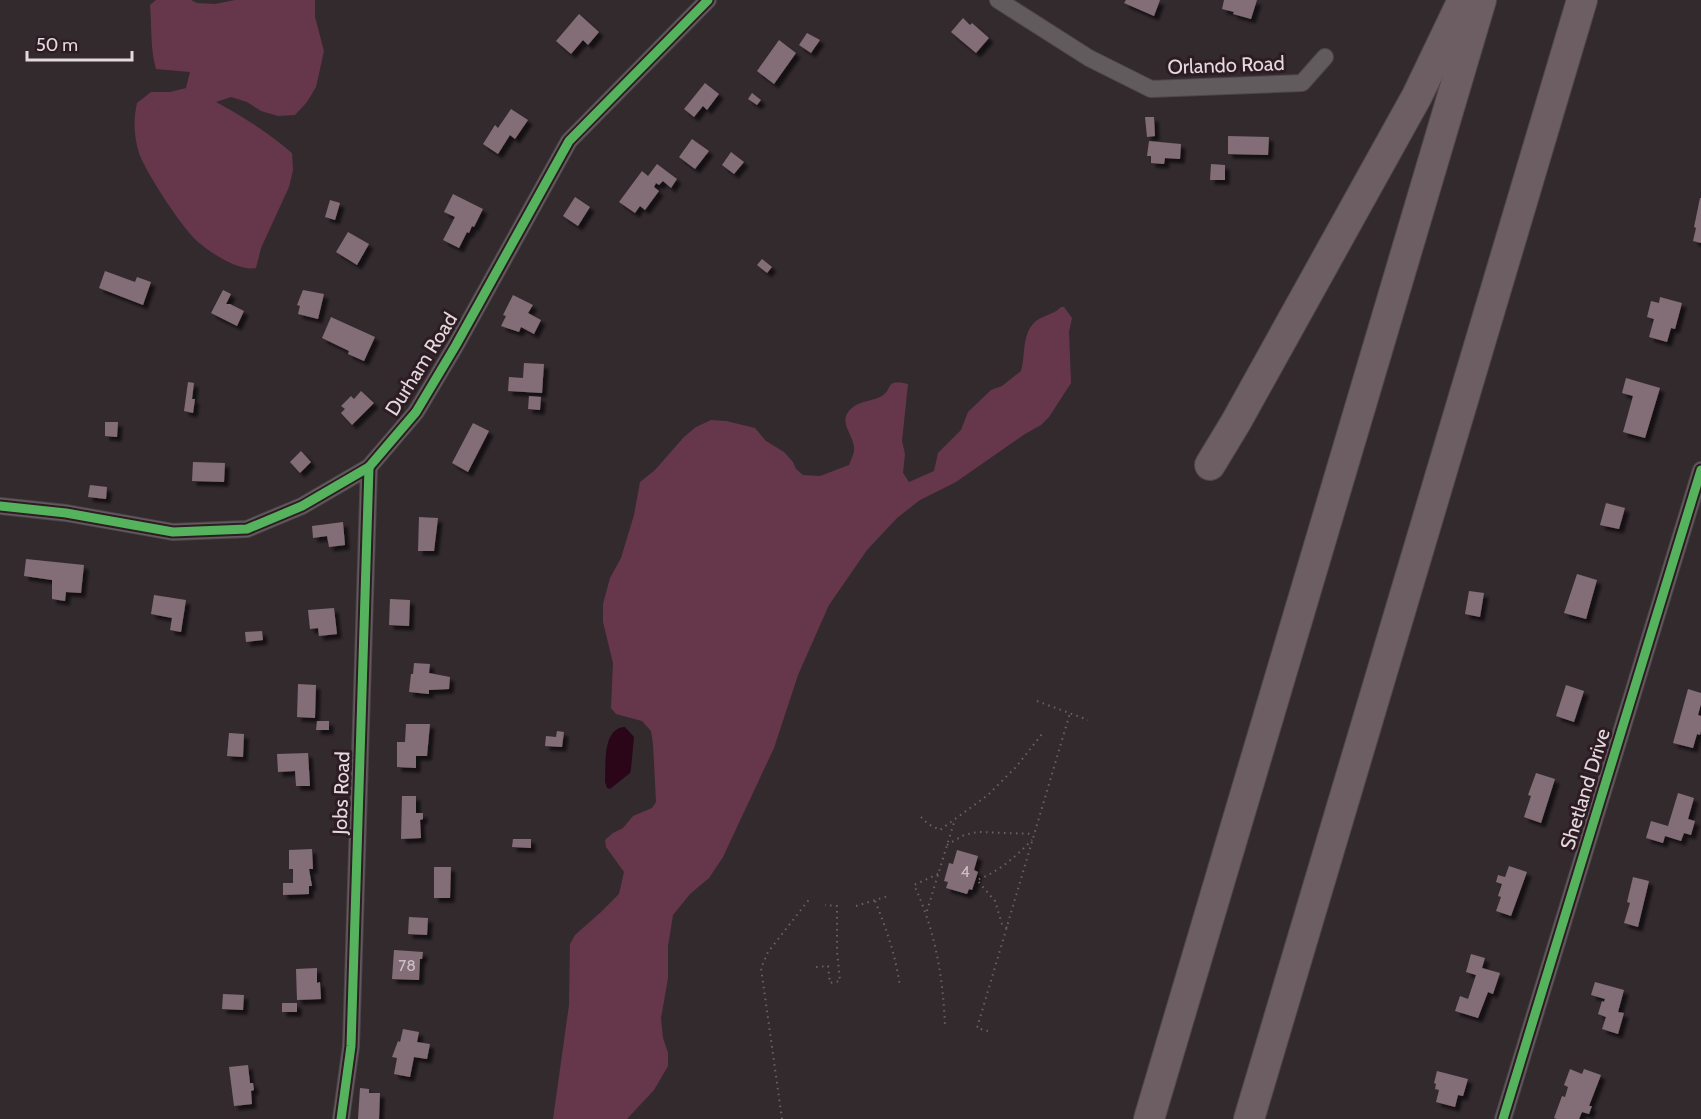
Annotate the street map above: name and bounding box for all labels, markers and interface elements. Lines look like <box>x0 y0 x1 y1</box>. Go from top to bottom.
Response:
scale bar <box>27 24 132 62</box>
text: 50 m <box>36 34 78 56</box>
street label: Orlando Road <box>1167 51 1285 79</box>
street label: Durham Road <box>380 308 462 420</box>
street label: Shetland Drive <box>1555 726 1615 852</box>
street label: Jobs Road <box>328 751 354 836</box>
house number: 4 <box>960 862 970 881</box>
house number: 78 <box>398 956 416 975</box>

